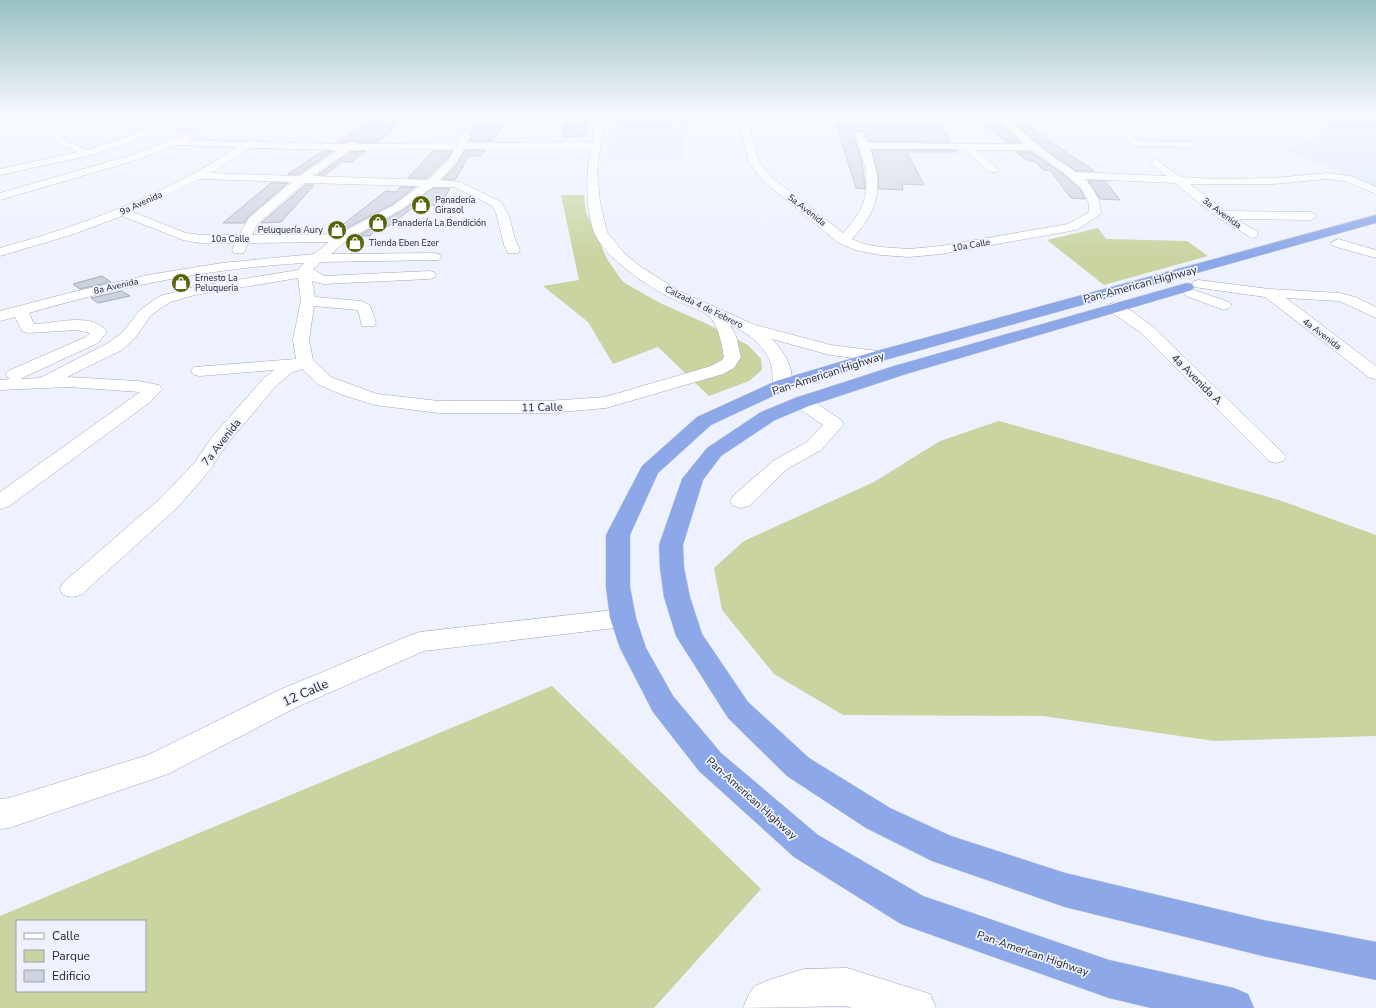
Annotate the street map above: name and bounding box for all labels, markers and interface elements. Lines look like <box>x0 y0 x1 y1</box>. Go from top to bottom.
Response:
street label: 9a Avenida <box>118 188 164 218</box>
street label: 5a Avenida <box>785 191 829 229</box>
shop icon: Panadería Girasol <box>410 194 432 216</box>
place label: Panadería Girasol <box>435 194 475 216</box>
street label: 3a Avenida <box>1200 195 1244 231</box>
shop icon: Panadería La Bendición <box>367 212 389 234</box>
place label: Panadería La Bendición <box>392 217 486 229</box>
shop icon: Peluquería Aury <box>326 219 348 241</box>
place label: Peluquería Aury <box>258 224 323 236</box>
shop icon: Tienda Eben Ezer <box>344 232 366 254</box>
street label: 10a Calle <box>211 233 250 245</box>
street label: 10a Calle <box>951 236 991 254</box>
place label: Tienda Eben Ezer <box>369 237 440 249</box>
street label: Pan-American Highway <box>1082 262 1199 307</box>
shop icon: Ernesto La Peluqueria <box>170 272 192 294</box>
place label: Ernesto La Peluqueria <box>195 272 238 294</box>
street label: 8a Avenida <box>93 275 140 297</box>
street label: Calzada 4 de Febrero <box>663 283 745 331</box>
street label: 4a Avenida <box>1300 316 1344 353</box>
street label: Pan-American Highway <box>770 348 886 399</box>
street label: 4a Avenida A <box>1168 351 1225 408</box>
street label: 11 Calle <box>521 400 563 415</box>
street label: 7a Avenida <box>198 416 244 469</box>
street label: 12 Calle <box>279 675 331 711</box>
street label: Pan-American Highway <box>703 754 800 843</box>
legend <box>16 920 146 992</box>
street label: Pan-American Highway <box>975 927 1091 980</box>
text: Calle <box>52 928 80 944</box>
text: Parque <box>52 948 90 964</box>
text: Edificio <box>52 968 91 984</box>

